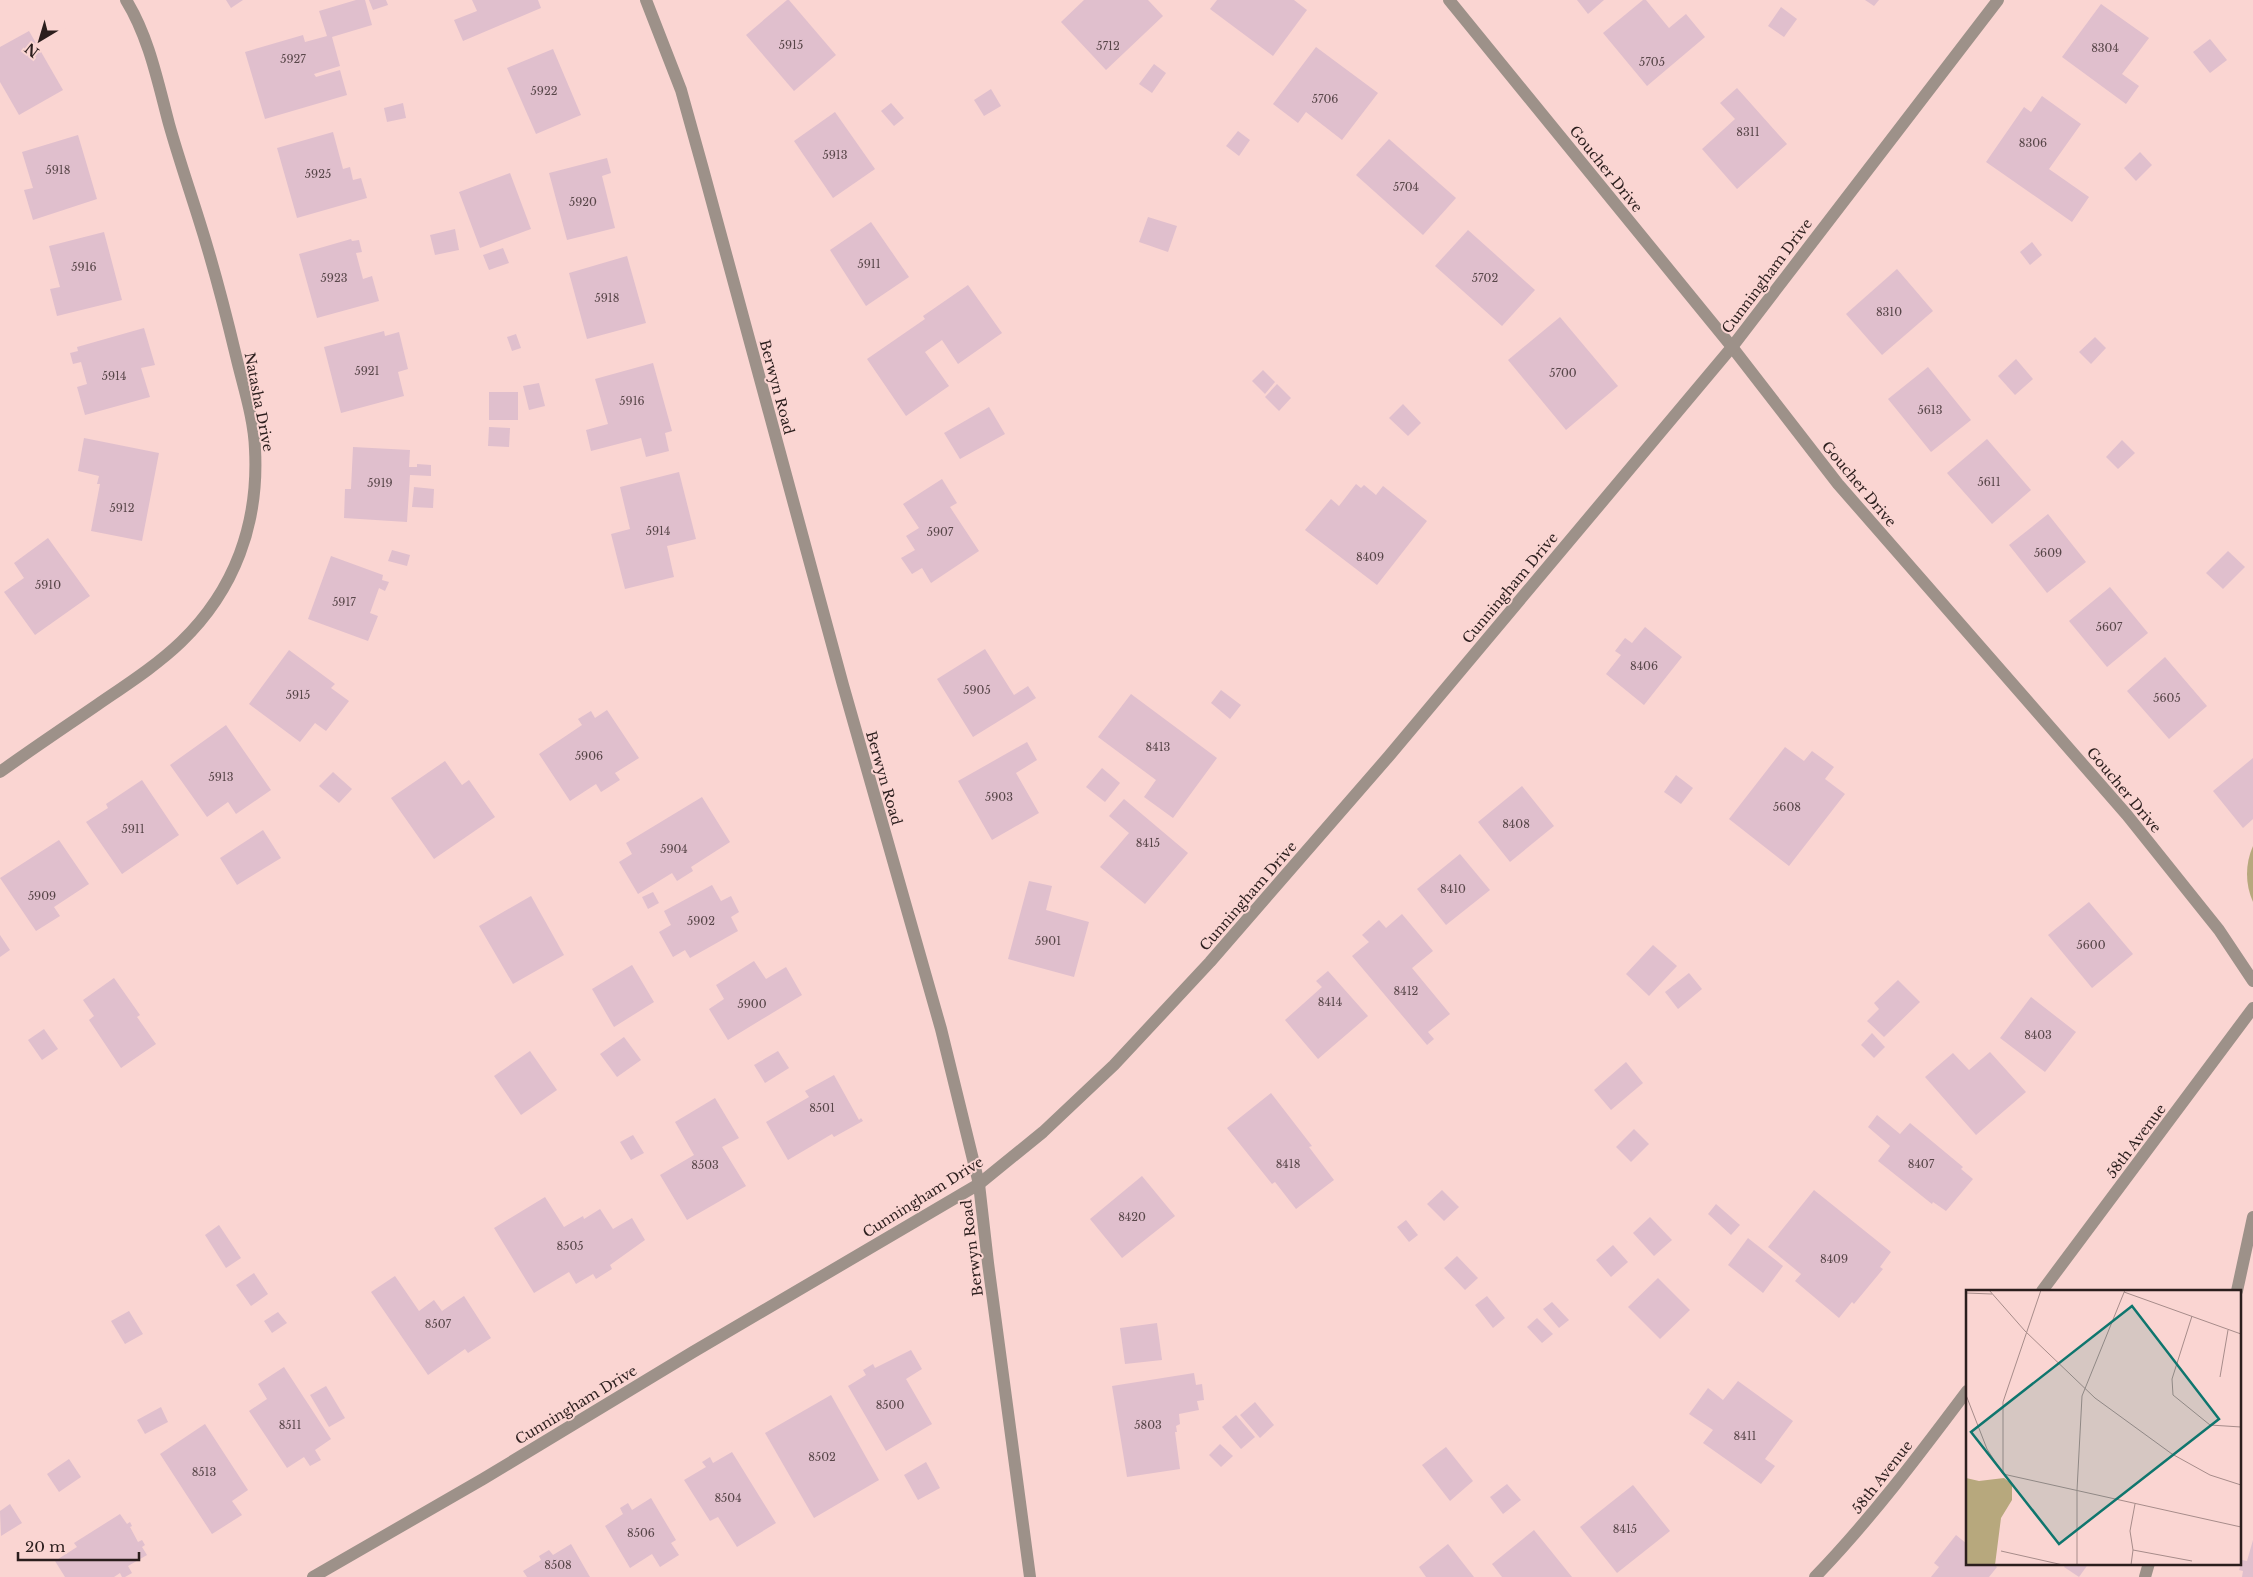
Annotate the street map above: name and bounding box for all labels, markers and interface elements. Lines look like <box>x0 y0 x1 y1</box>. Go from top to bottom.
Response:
north arrow <box>15 15 65 65</box>
house number: 5915 <box>779 38 803 52</box>
text: N <box>21 39 43 61</box>
house number: 5712 <box>1096 39 1120 53</box>
house number: 8304 <box>2091 41 2119 55</box>
house number: 5927 <box>280 52 306 66</box>
house number: 5705 <box>1639 55 1665 69</box>
house number: 5922 <box>531 84 558 98</box>
house number: 5706 <box>1312 92 1338 106</box>
street label: Goucher Drive <box>1566 122 1646 216</box>
house number: 8311 <box>1736 125 1760 139</box>
house number: 8306 <box>2019 136 2047 150</box>
house number: 5913 <box>822 148 848 162</box>
house number: 5918 <box>46 163 70 177</box>
house number: 5925 <box>305 167 331 181</box>
house number: 5704 <box>1393 180 1419 194</box>
house number: 5920 <box>569 195 597 209</box>
street label: Cunningham Drive <box>1718 215 1816 337</box>
house number: 5911 <box>857 257 881 271</box>
house number: 5916 <box>71 260 97 274</box>
house number: 5923 <box>321 271 348 285</box>
house number: 5702 <box>1472 271 1498 285</box>
house number: 5918 <box>595 291 619 305</box>
house number: 8310 <box>1876 305 1902 319</box>
street label: Berwyn Road <box>756 338 798 437</box>
street label: Natasha Drive <box>241 351 277 453</box>
house number: 5921 <box>354 364 380 378</box>
house number: 5700 <box>1549 366 1577 380</box>
house number: 5914 <box>102 369 126 383</box>
house number: 5916 <box>619 394 645 408</box>
house number: 5613 <box>1917 403 1943 417</box>
street label: Goucher Drive <box>1818 438 1900 530</box>
house number: 5611 <box>1977 475 2001 489</box>
house number: 5919 <box>367 476 393 490</box>
house number: 5912 <box>109 501 135 515</box>
house number: 5914 <box>646 524 670 538</box>
house number: 5907 <box>927 525 954 539</box>
street label: Cunningham Drive <box>1458 529 1562 647</box>
house number: 5609 <box>2034 546 2062 560</box>
house number: 8409 <box>1356 550 1384 564</box>
house number: 5910 <box>35 578 61 592</box>
house number: 5917 <box>332 595 356 609</box>
house number: 5607 <box>2096 620 2123 634</box>
house number: 8406 <box>1630 659 1658 673</box>
house number: 5905 <box>963 683 991 697</box>
house number: 5915 <box>286 688 310 702</box>
house number: 5605 <box>2153 691 2181 705</box>
street label: Berwyn Road <box>862 729 906 828</box>
house number: 8413 <box>1146 740 1171 754</box>
street label: Goucher Drive <box>2083 744 2165 836</box>
house number: 5906 <box>575 749 603 763</box>
house number: 5913 <box>208 770 234 784</box>
house number: 5903 <box>985 790 1013 804</box>
house number: 5608 <box>1773 800 1801 814</box>
house number: 8408 <box>1502 817 1530 831</box>
house number: 5911 <box>121 822 145 836</box>
house number: 8415 <box>1136 836 1160 850</box>
street label: Cunningham Drive <box>1196 838 1300 954</box>
house number: 5904 <box>660 842 688 856</box>
house number: 8410 <box>1440 882 1466 896</box>
house number: 5909 <box>28 889 56 903</box>
house number: 5902 <box>687 914 715 928</box>
house number: 5901 <box>1035 934 1061 948</box>
house number: 5600 <box>2076 938 2106 952</box>
house number: 8412 <box>1394 984 1419 998</box>
house number: 8414 <box>1318 995 1342 1009</box>
house number: 5900 <box>737 997 767 1011</box>
house number: 8403 <box>2024 1028 2052 1042</box>
street label: 58th Avenue <box>2102 1100 2170 1182</box>
house number: 8501 <box>809 1101 835 1115</box>
street label: Cunningham Drive <box>859 1152 987 1242</box>
house number: 8418 <box>1276 1157 1300 1171</box>
house number: 8407 <box>1908 1157 1935 1171</box>
house number: 8503 <box>691 1158 719 1172</box>
street label: Berwyn Road <box>957 1198 987 1297</box>
house number: 8420 <box>1118 1210 1146 1224</box>
house number: 8505 <box>556 1239 584 1253</box>
house number: 8409 <box>1820 1252 1848 1266</box>
inset map <box>1966 1290 2240 1564</box>
house number: 8507 <box>425 1317 452 1331</box>
street label: Cunningham Drive <box>512 1361 640 1449</box>
house number: 8500 <box>876 1398 904 1412</box>
house number: 8511 <box>279 1418 301 1432</box>
house number: 5803 <box>1134 1418 1162 1432</box>
house number: 8411 <box>1734 1429 1757 1443</box>
street label: 58th Avenue <box>1848 1437 1916 1517</box>
house number: 8502 <box>808 1450 836 1464</box>
house number: 8513 <box>192 1465 217 1479</box>
house number: 8504 <box>714 1491 742 1505</box>
house number: 8415 <box>1613 1522 1637 1536</box>
house number: 8506 <box>627 1526 655 1540</box>
scale bar <box>18 1530 139 1562</box>
text: 20 m <box>25 1537 65 1556</box>
house number: 8508 <box>544 1558 572 1572</box>

